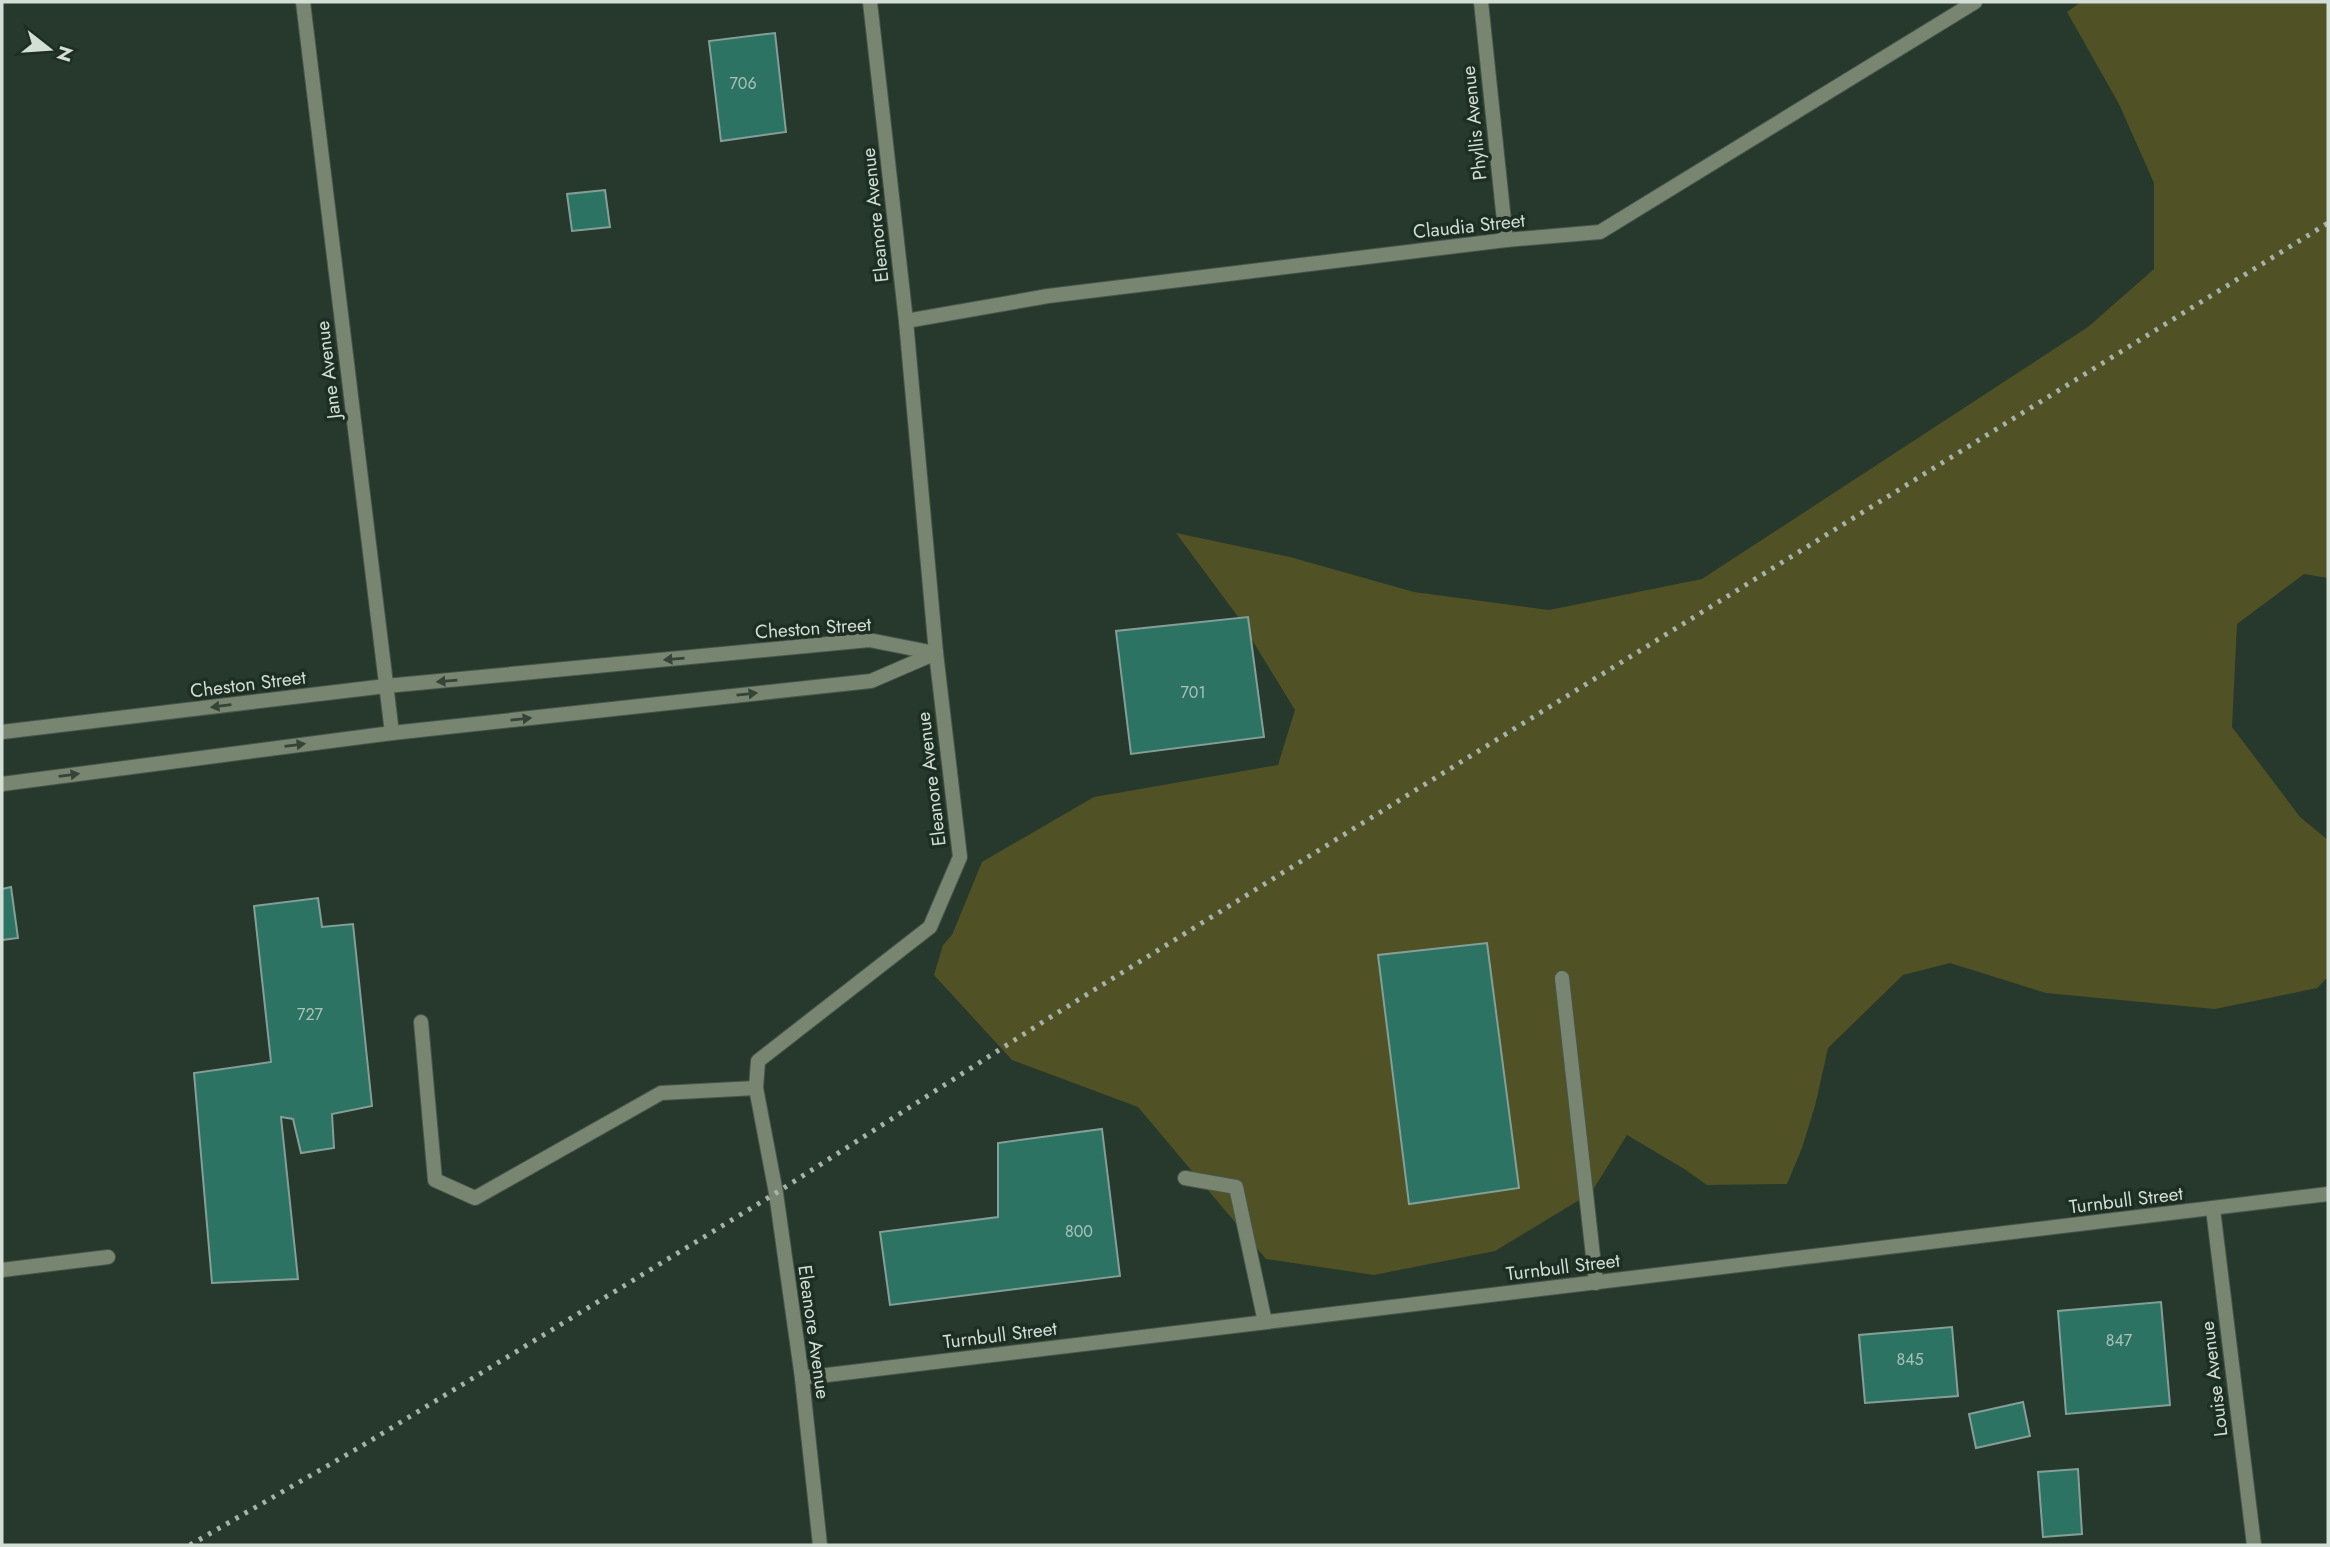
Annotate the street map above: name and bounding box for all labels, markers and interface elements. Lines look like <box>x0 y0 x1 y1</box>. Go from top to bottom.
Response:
north arrow <box>14 14 84 84</box>
text: N <box>50 43 80 65</box>
street label: Phyllis Avenue <box>1455 64 1493 182</box>
house number: 706 <box>729 72 757 95</box>
street label: Eleanore Avenue <box>854 146 895 284</box>
street label: Claudia Street <box>1412 207 1527 245</box>
street label: Jane Avenue <box>309 319 348 423</box>
street label: Cheston Street <box>754 610 872 646</box>
one-way arrow <box>663 654 685 665</box>
street label: Cheston Street <box>189 663 308 704</box>
one-way arrow <box>436 675 458 686</box>
house number: 701 <box>1180 681 1206 704</box>
one-way arrow <box>736 688 758 699</box>
one-way arrow <box>210 701 232 712</box>
street label: Eleanore Avenue <box>909 710 953 848</box>
one-way arrow <box>510 713 532 724</box>
one-way arrow <box>284 740 306 751</box>
one-way arrow <box>59 769 81 780</box>
house number: 727 <box>297 1003 324 1026</box>
street label: Turnbull Street <box>2068 1180 2185 1220</box>
house number: 800 <box>1065 1220 1093 1243</box>
street label: Turnbull Street <box>1505 1247 1622 1287</box>
street label: Eleanore Avenue <box>791 1263 837 1401</box>
street label: Turnbull Street <box>942 1315 1059 1355</box>
street label: Louise Avenue <box>2193 1319 2234 1438</box>
house number: 847 <box>2106 1329 2133 1352</box>
house number: 845 <box>1896 1348 1924 1371</box>

